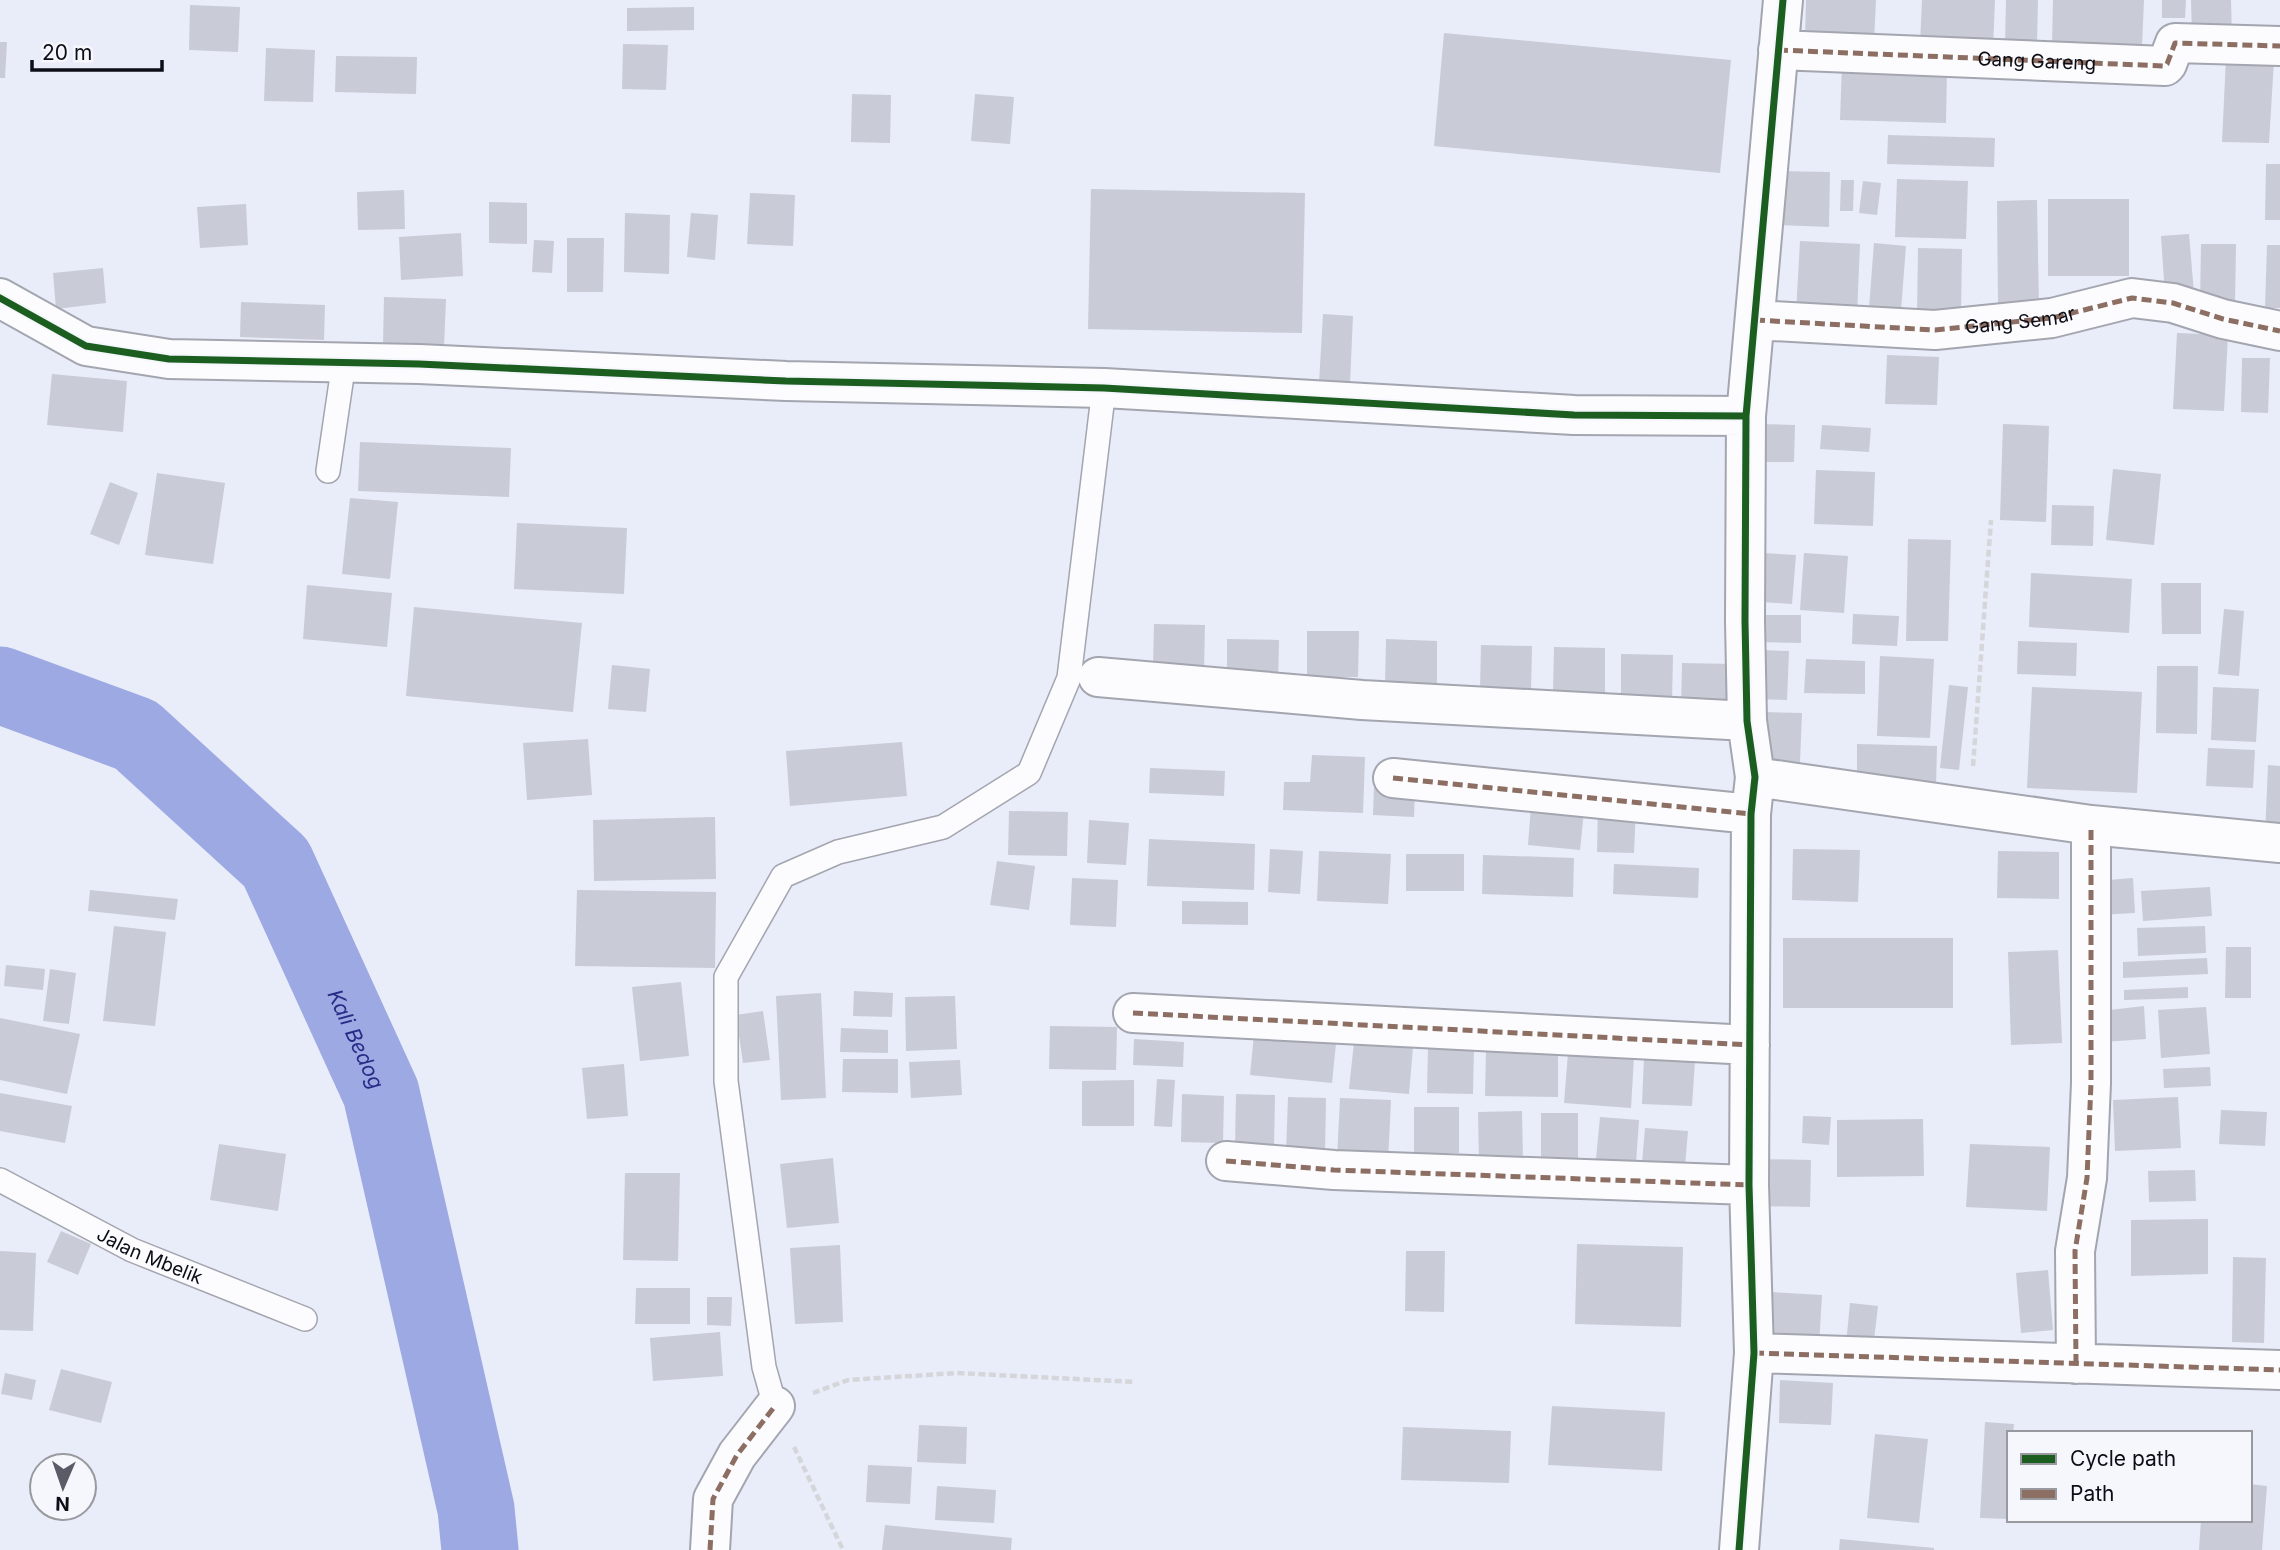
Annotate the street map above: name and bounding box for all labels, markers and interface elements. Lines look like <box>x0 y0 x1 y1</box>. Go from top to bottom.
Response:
scale bar <box>32 28 161 72</box>
text: 20 m <box>42 40 92 65</box>
street label: Gang Gareng <box>1977 47 2097 75</box>
street label: Gang Semar <box>1964 301 2078 338</box>
water label: Kali Bedog <box>323 985 390 1093</box>
street label: Jalan Mbelik <box>93 1222 206 1289</box>
legend <box>2007 1431 2252 1522</box>
text: Cycle path <box>2070 1446 2176 1471</box>
north arrow <box>28 1452 98 1522</box>
text: Path <box>2070 1481 2115 1506</box>
text: N <box>55 1492 70 1515</box>

